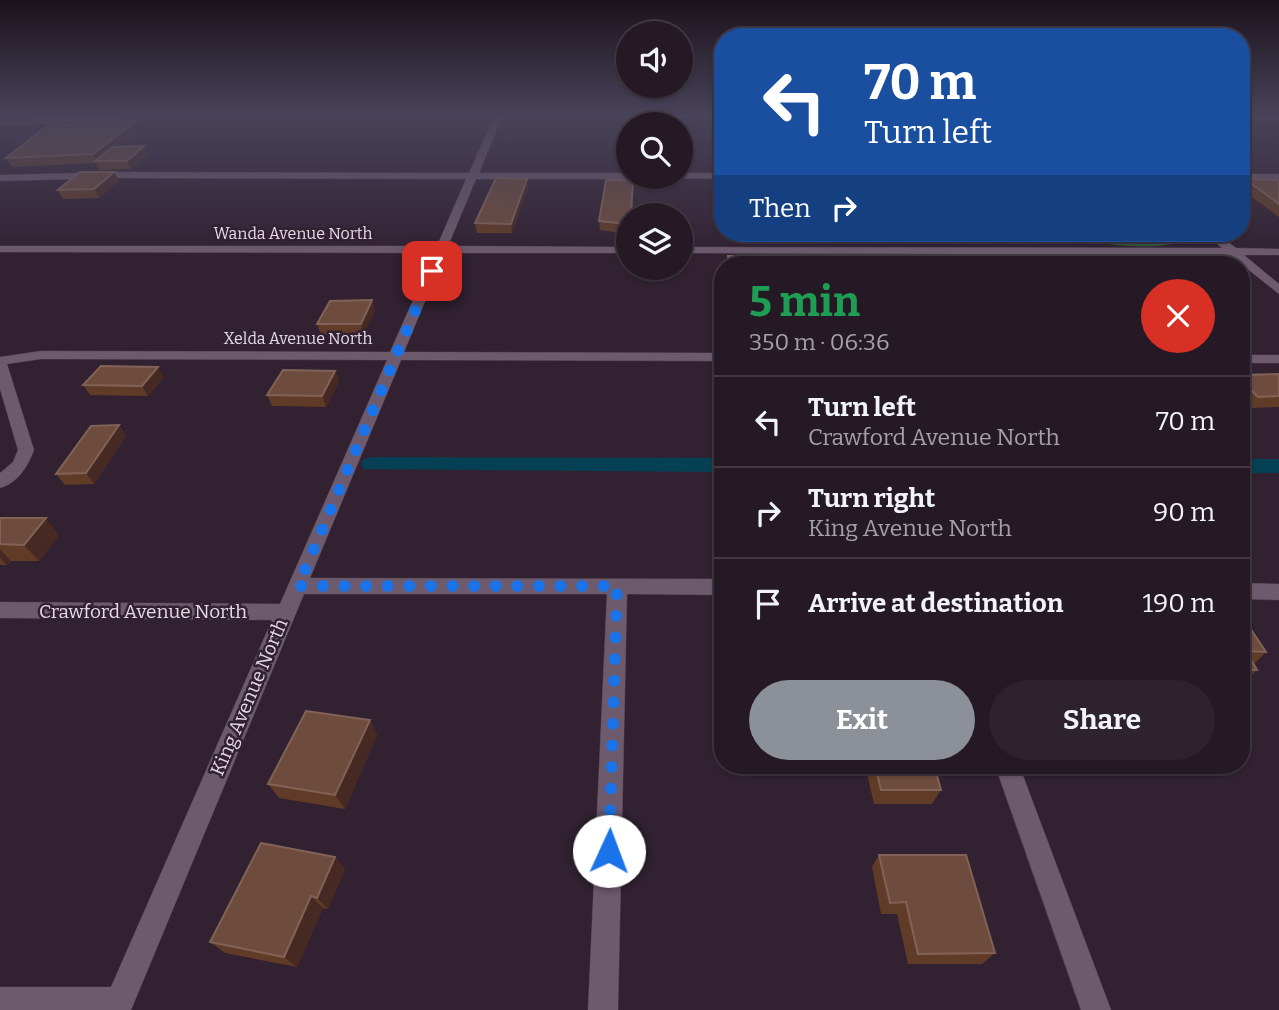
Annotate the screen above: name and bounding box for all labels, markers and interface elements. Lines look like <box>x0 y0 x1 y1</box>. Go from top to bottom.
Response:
map controls <box>616 21 693 280</box>
button: sound <box>616 21 693 98</box>
text: 70 m <box>864 53 976 112</box>
icon: left <box>749 56 840 147</box>
button: search <box>616 112 693 189</box>
text: Turn left <box>864 113 992 151</box>
icon: right <box>825 189 863 227</box>
text: Then <box>749 193 811 224</box>
button: layers <box>616 203 693 280</box>
street label: Wanda Avenue North <box>214 224 372 243</box>
pin <box>402 241 462 301</box>
icon: arrive <box>413 252 451 290</box>
text: 5 min <box>749 277 860 327</box>
button: close <box>1141 279 1215 353</box>
text: 350 m · 06:36 <box>749 328 889 356</box>
street label: Xelda Avenue North <box>224 329 372 348</box>
text: Turn left <box>808 392 916 423</box>
icon: left <box>749 403 787 441</box>
text: 70 m <box>1156 406 1215 437</box>
text: Crawford Avenue North <box>808 423 1060 451</box>
text: Turn right <box>808 483 935 514</box>
icon: right <box>749 494 787 532</box>
text: 90 m <box>1153 497 1215 528</box>
text: King Avenue North <box>808 514 1012 542</box>
icon: arrive <box>749 585 787 623</box>
text: Arrive at destination <box>808 588 1063 619</box>
text: 190 m <box>1143 588 1215 619</box>
street label: Crawford Avenue North <box>39 600 247 623</box>
street label: King Avenue North <box>206 615 293 779</box>
button: Exit <box>749 680 975 760</box>
button: Share <box>989 680 1215 760</box>
position arrow <box>572 814 646 888</box>

